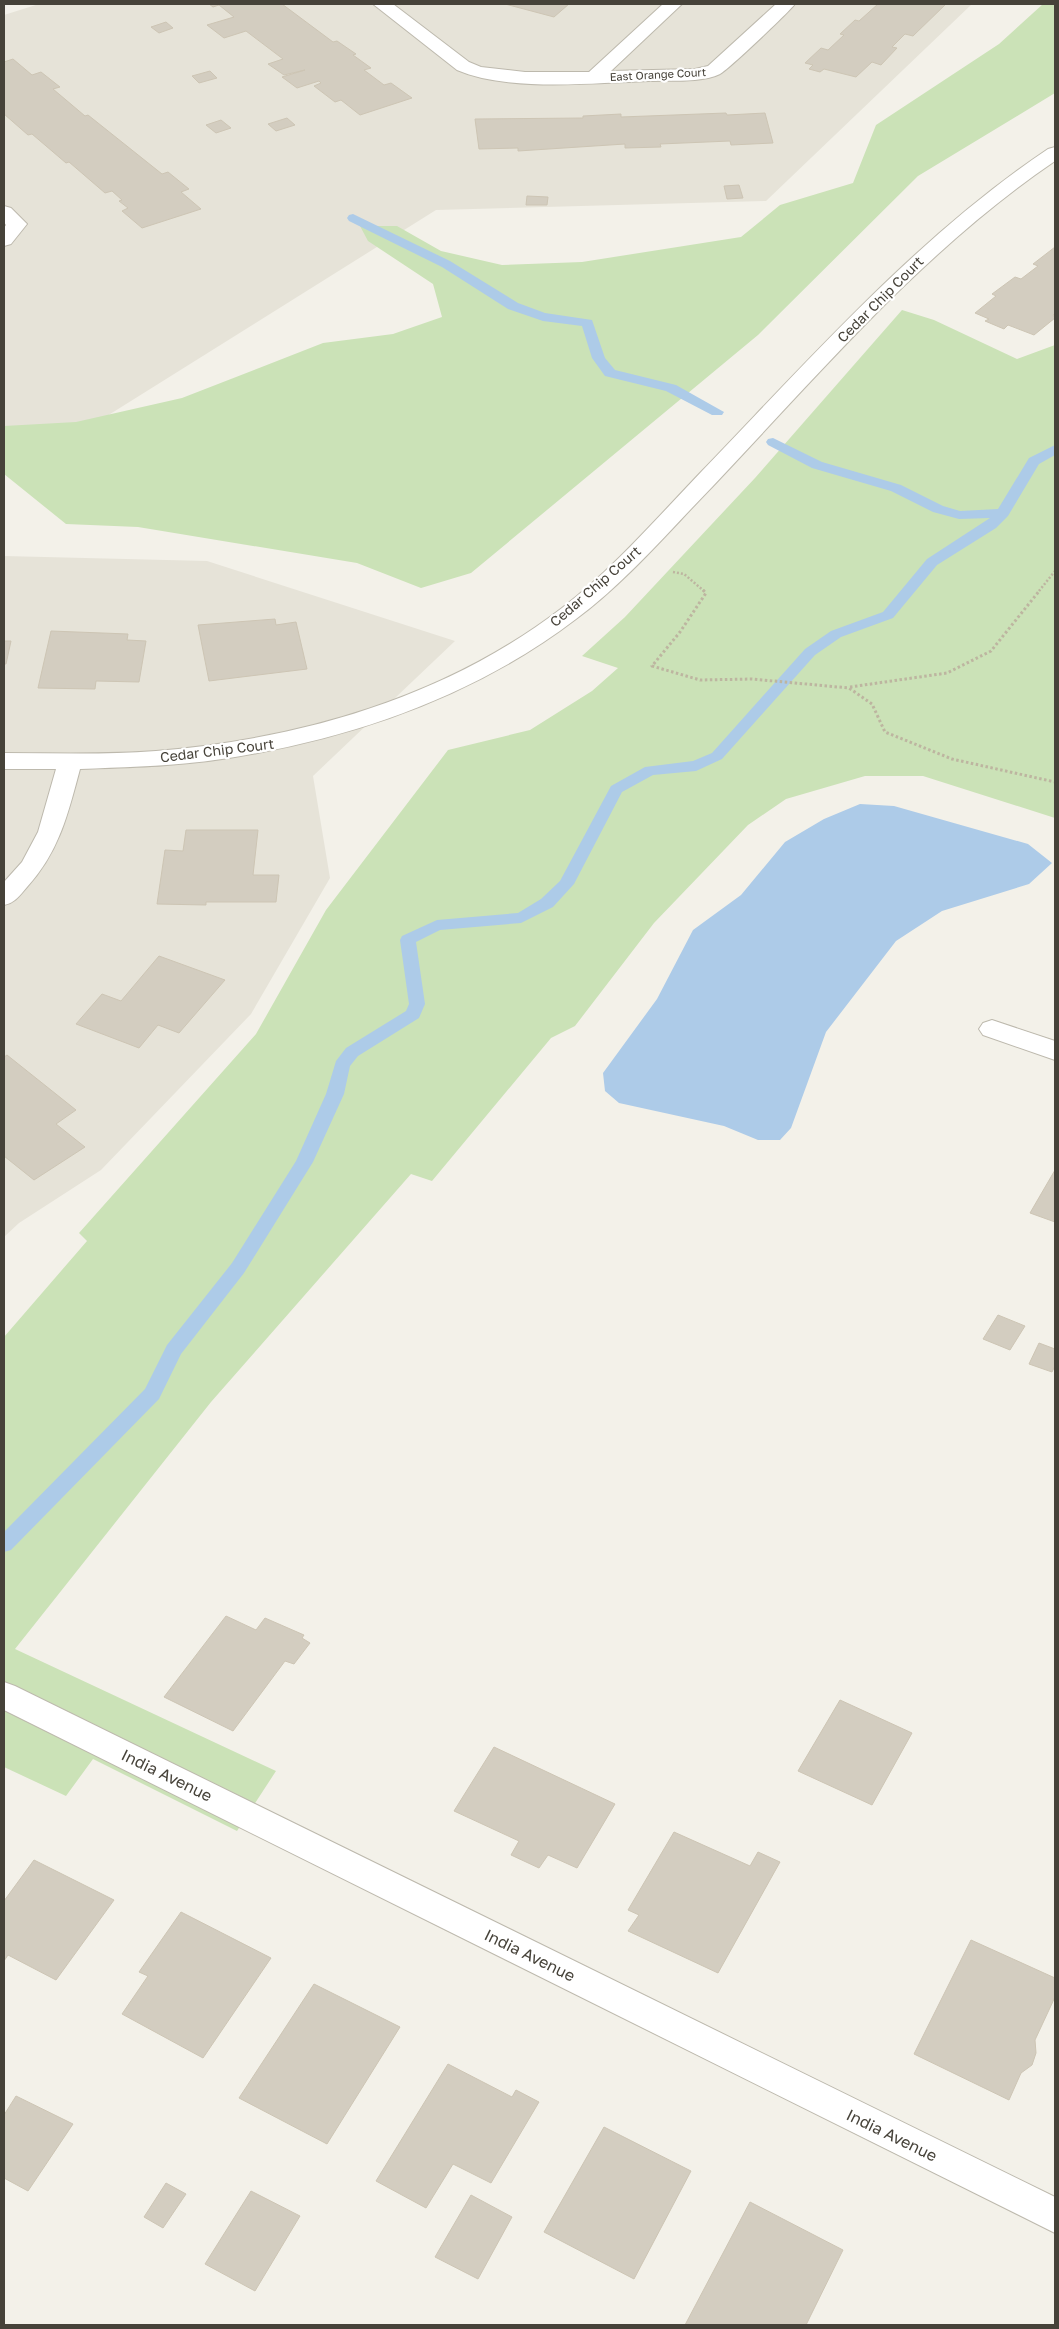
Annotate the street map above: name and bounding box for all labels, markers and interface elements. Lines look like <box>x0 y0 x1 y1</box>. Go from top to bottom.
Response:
street label: East Orange Court <box>609 65 707 83</box>
street label: Cedar Chip Court <box>833 252 927 346</box>
street label: Cedar Chip Court <box>546 542 644 630</box>
street label: Cedar Chip Court <box>159 735 275 765</box>
street label: India Avenue <box>118 1744 216 1806</box>
street label: India Avenue <box>481 1924 579 1986</box>
street label: India Avenue <box>843 2104 941 2166</box>

